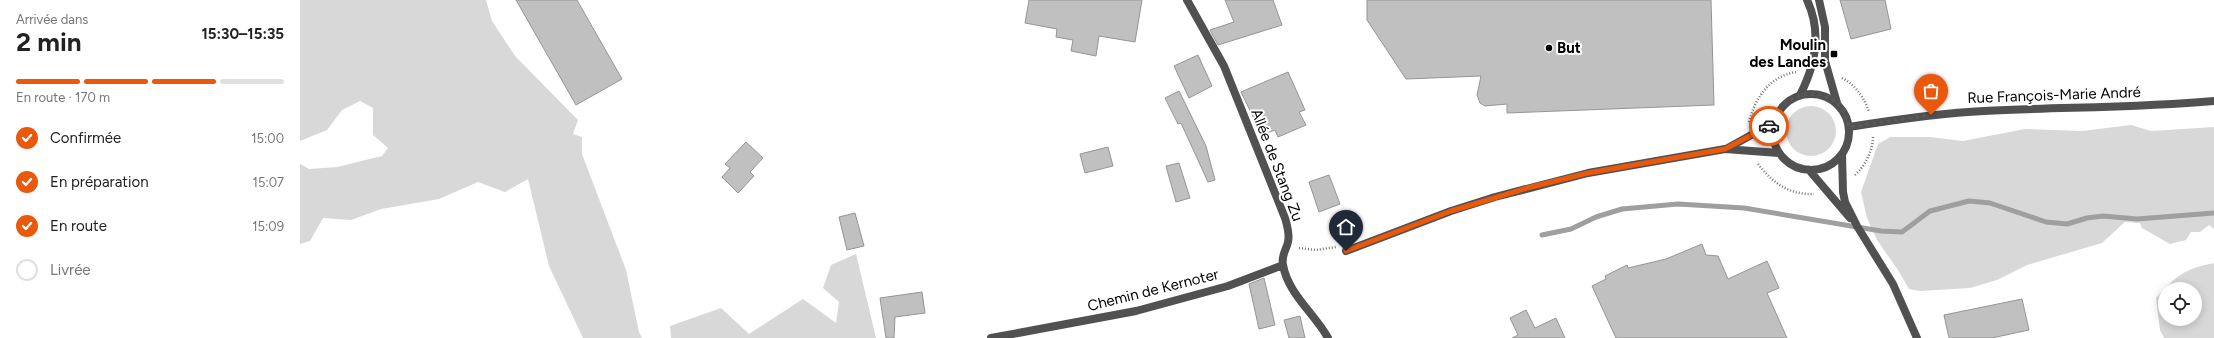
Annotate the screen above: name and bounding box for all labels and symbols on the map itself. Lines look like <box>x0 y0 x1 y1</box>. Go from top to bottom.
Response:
place label: Moulin des Landes <box>1749 36 1826 71</box>
place label: But <box>1557 39 1581 57</box>
marker: But <box>1544 43 1554 53</box>
marker: Moulin des Landes <box>1829 49 1839 59</box>
pin <box>1914 74 1948 115</box>
street label: Rue François-Marie André <box>1967 83 2141 107</box>
street label: Allée de Stang Zu <box>1247 106 1307 224</box>
courier <box>1749 106 1789 146</box>
pin <box>1329 210 1363 251</box>
street label: Chemin de Kernoter <box>1086 265 1220 315</box>

